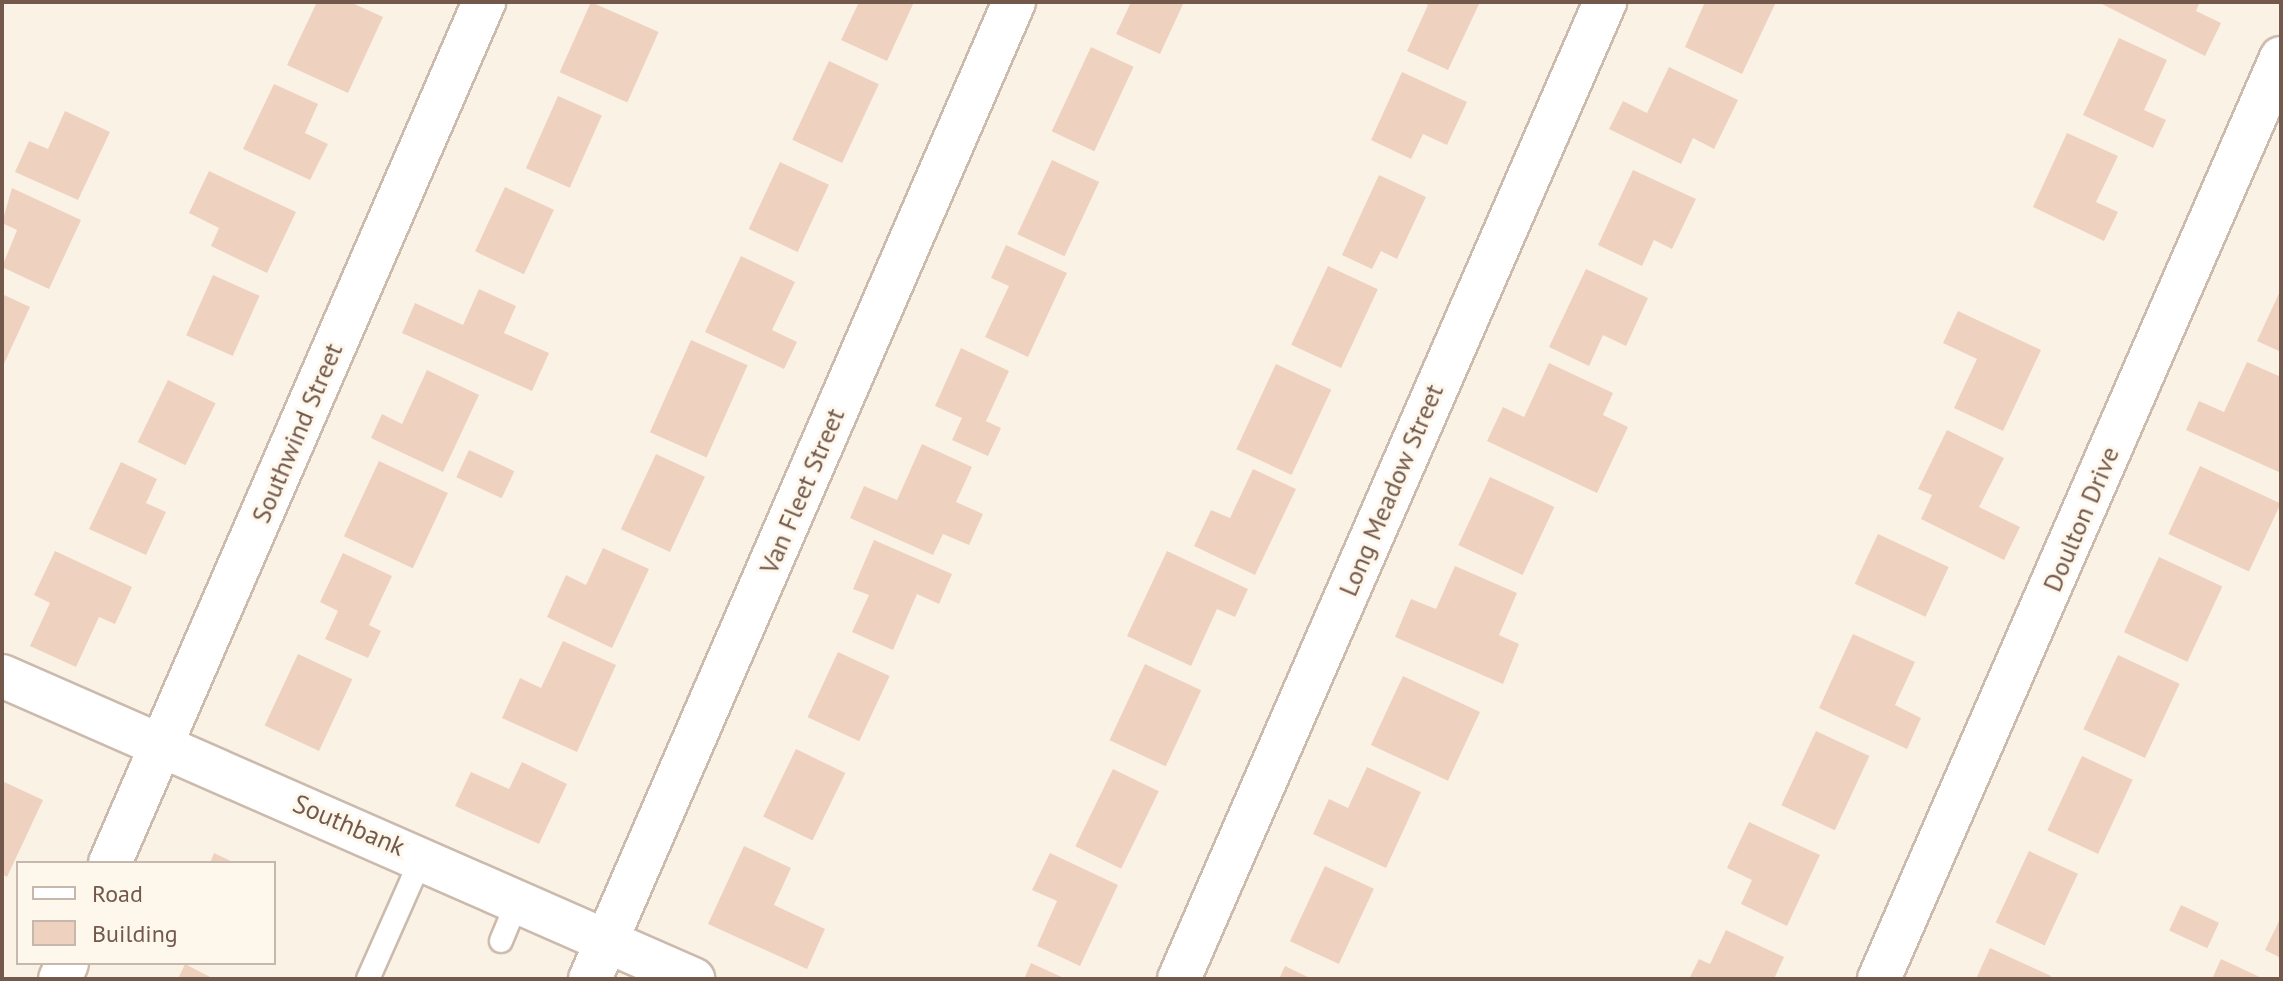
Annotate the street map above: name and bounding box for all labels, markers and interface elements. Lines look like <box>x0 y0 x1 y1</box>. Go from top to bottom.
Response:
street label: Southwind Street <box>245 338 349 528</box>
street label: Long Meadow Street <box>1332 379 1450 601</box>
street label: Van Fleet Street <box>753 404 851 578</box>
street label: Doulton Drive <box>2036 442 2126 596</box>
street label: Southbank <box>288 788 410 862</box>
legend <box>16 861 276 965</box>
text: Road <box>92 878 143 909</box>
text: Building <box>92 918 178 949</box>

